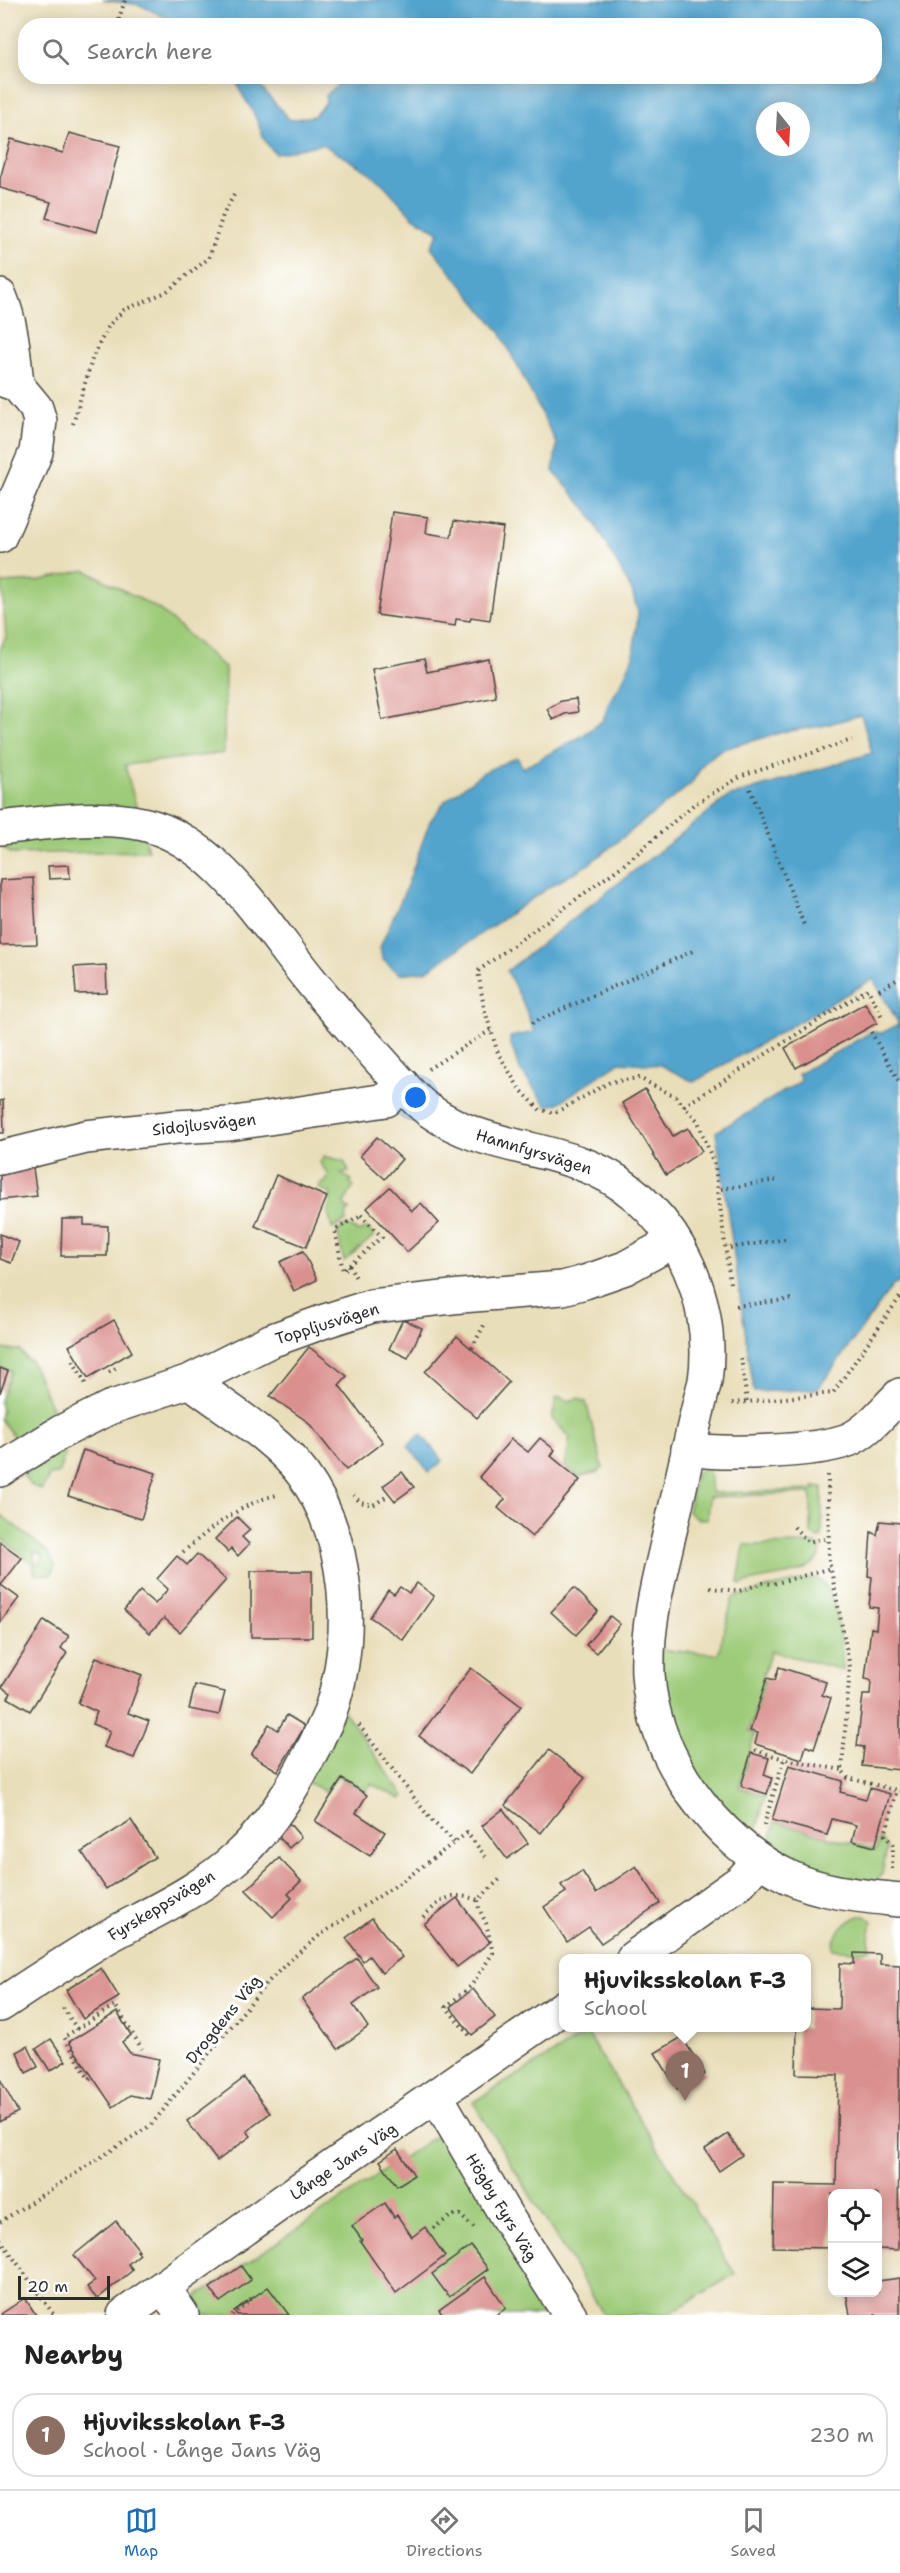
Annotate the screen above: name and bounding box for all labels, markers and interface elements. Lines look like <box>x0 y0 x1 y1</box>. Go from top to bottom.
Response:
search box <box>18 18 882 84</box>
icon: search <box>39 35 72 68</box>
text: Search here <box>87 37 213 66</box>
north arrow <box>756 102 810 156</box>
your location <box>401 1083 430 1112</box>
street label: Sidojlusvägen <box>151 1109 257 1140</box>
street label: Hamnfyrsvägen <box>473 1124 595 1179</box>
street label: Toppljusvägen <box>273 1298 382 1349</box>
street label: Fyrskeppsvägen <box>104 1865 219 1946</box>
popup <box>559 1954 811 2032</box>
text: Hjuviksskolan F-3 <box>584 1966 786 1995</box>
street label: Drogdens Väg <box>181 1970 266 2068</box>
text: School <box>584 1995 647 2021</box>
pin: 1 <box>666 2052 704 2101</box>
street label: Långe Jans Väg <box>286 2118 401 2205</box>
street label: Högby Fyrs Väg <box>461 2149 542 2265</box>
map controls <box>828 2189 882 2297</box>
button: locate <box>828 2189 882 2243</box>
button: layers <box>828 2243 882 2297</box>
scale bar <box>18 2273 110 2300</box>
text: 20 m <box>27 2276 68 2297</box>
text: Nearby <box>24 2337 123 2372</box>
text: Hjuviksskolan F-3 <box>83 2408 285 2437</box>
text: 1 <box>41 2422 50 2448</box>
text: 230 m <box>809 2422 874 2448</box>
text: School · Långe Jans Väg <box>83 2437 321 2463</box>
tab: Map <box>124 2504 158 2561</box>
tab: Directions <box>406 2504 483 2561</box>
tab: Saved <box>731 2504 776 2561</box>

